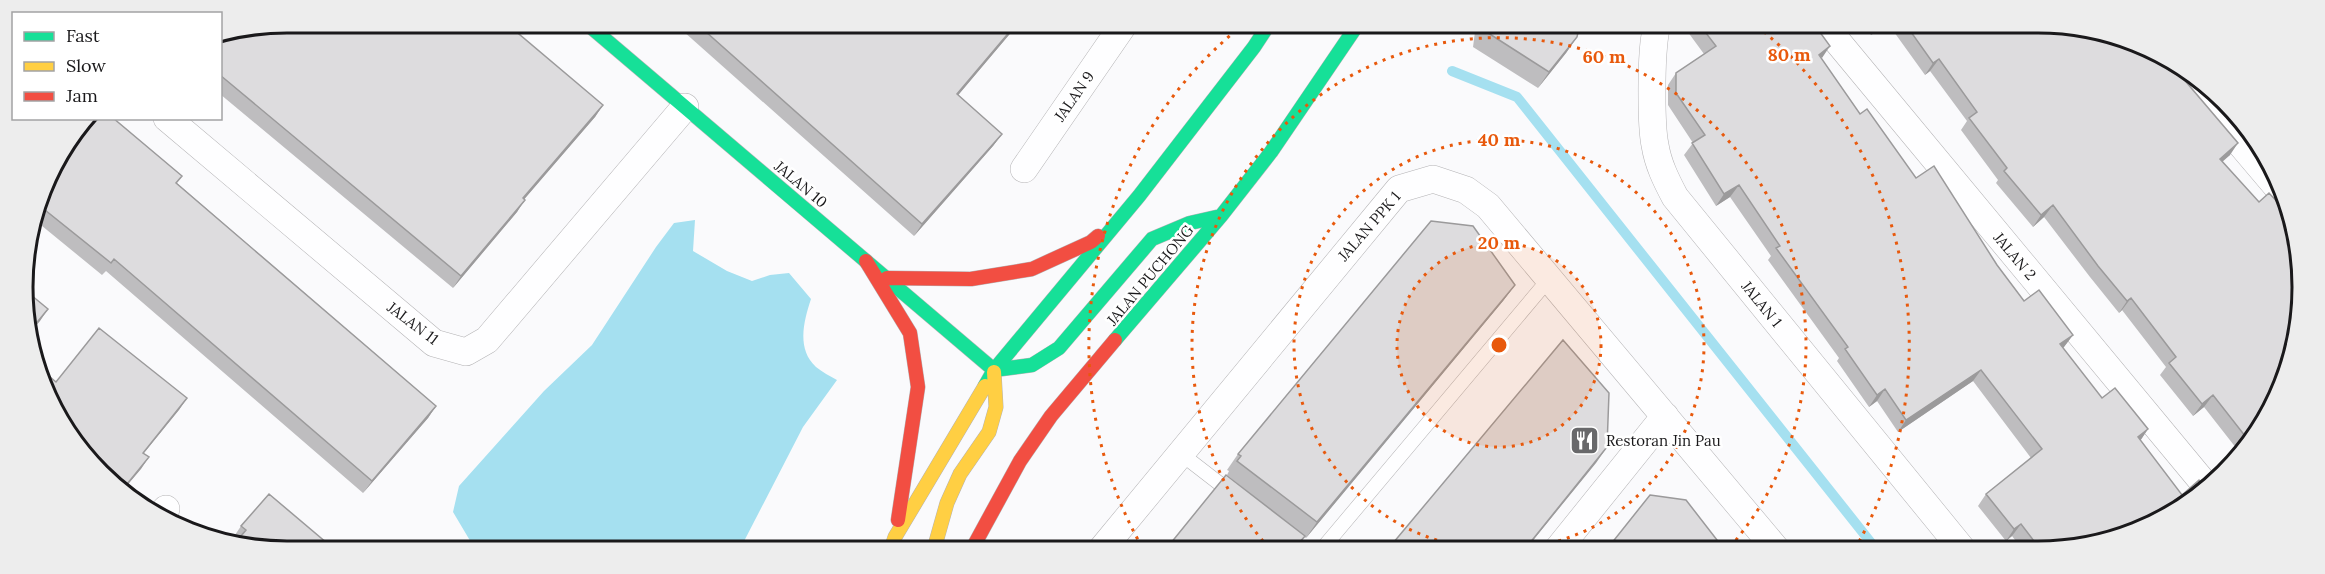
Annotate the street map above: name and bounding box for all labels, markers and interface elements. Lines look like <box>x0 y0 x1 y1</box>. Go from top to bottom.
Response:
legend <box>12 12 222 120</box>
text: Fast <box>66 24 100 47</box>
text: 80 m <box>1767 43 1811 66</box>
text: 60 m <box>1582 45 1626 68</box>
text: Slow <box>66 54 106 77</box>
street label: JALAN 9 <box>1049 67 1098 126</box>
text: Jam <box>65 84 98 107</box>
text: 40 m <box>1478 128 1521 151</box>
street label: JALAN 10 <box>770 156 831 212</box>
street label: JALAN PPK 1 <box>1333 187 1404 265</box>
street label: JALAN PUCHONG <box>1102 221 1198 330</box>
street label: JALAN 2 <box>1989 228 2040 284</box>
text: 20 m <box>1478 231 1521 254</box>
street label: JALAN 1 <box>1737 276 1786 331</box>
street label: JALAN 11 <box>383 297 442 348</box>
centre of rings <box>1489 335 1509 355</box>
restaurant icon: Restoran Jin Pau <box>1569 424 1601 456</box>
place label: Restoran Jin Pau <box>1606 431 1721 450</box>

